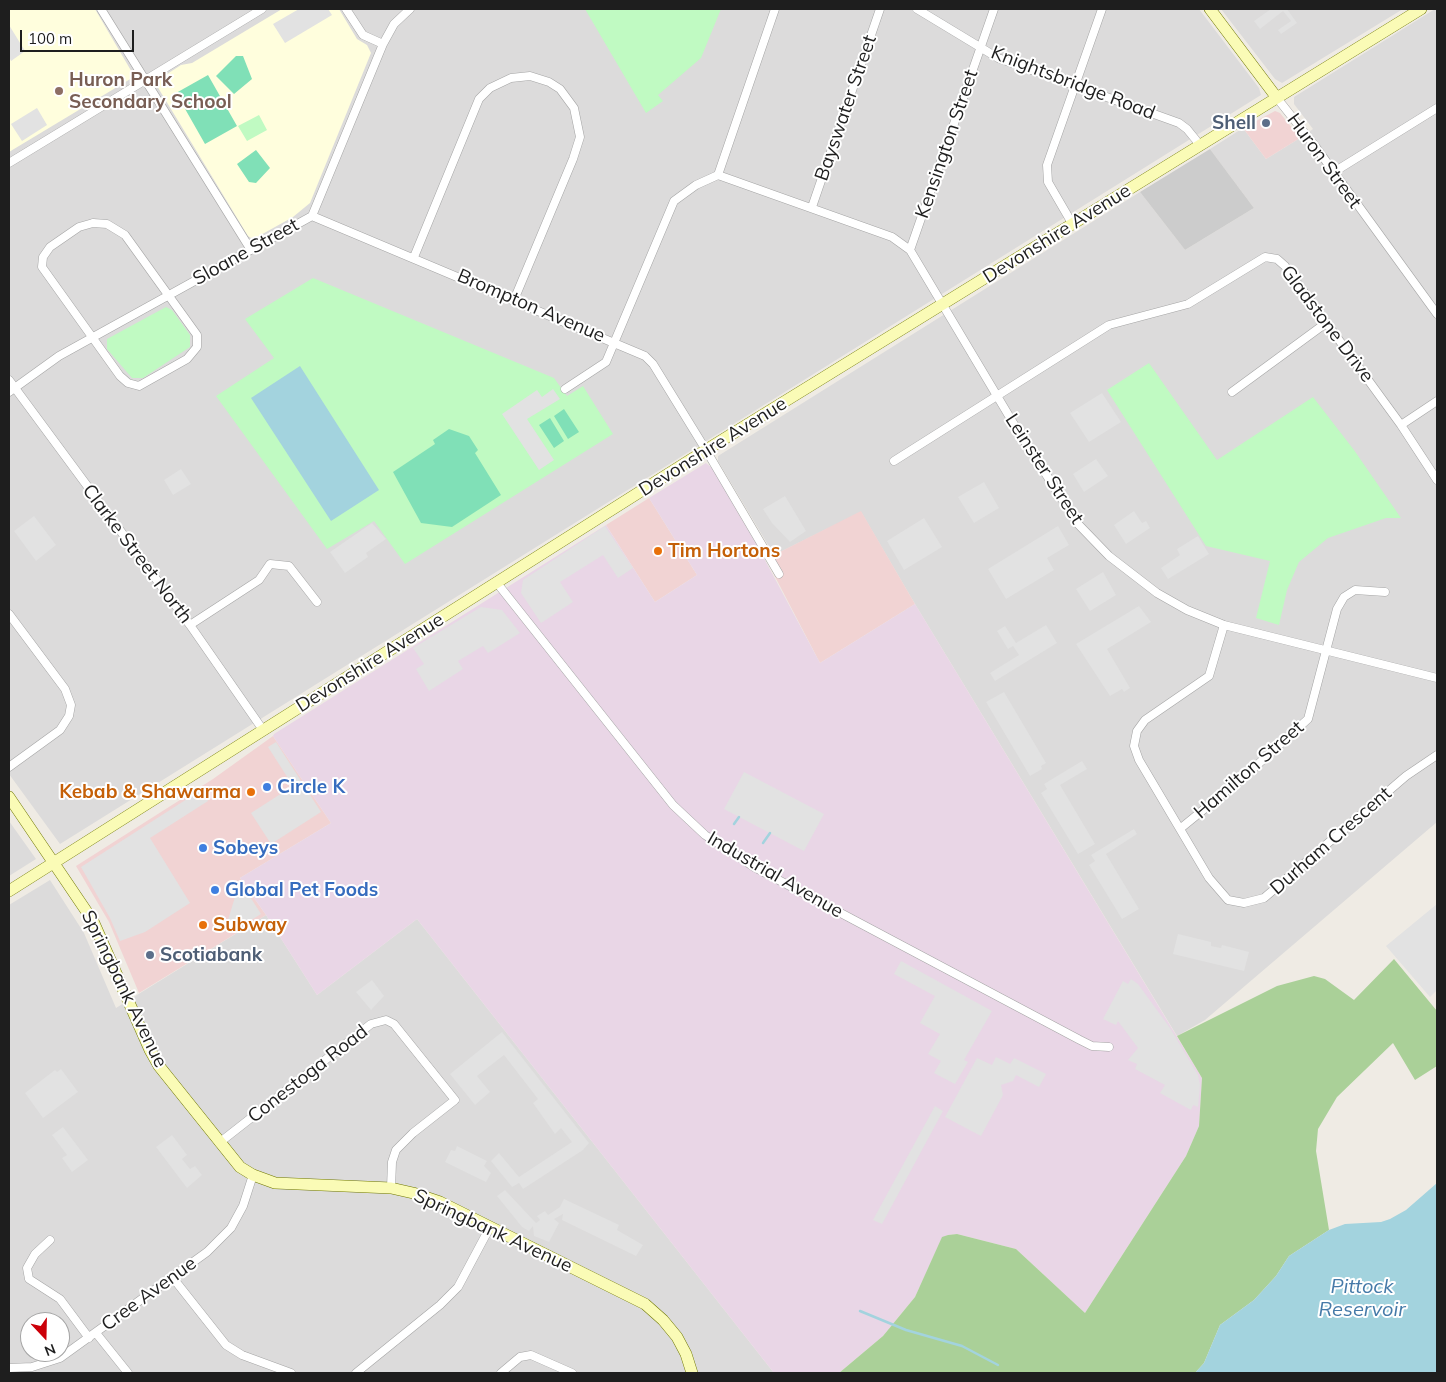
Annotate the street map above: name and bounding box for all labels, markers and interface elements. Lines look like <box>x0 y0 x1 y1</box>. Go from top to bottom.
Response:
scale bar <box>22 20 136 52</box>
text: 100 m <box>28 29 72 48</box>
street label: Bayswater Street <box>810 32 882 184</box>
street label: Knightsbridge Road <box>988 41 1158 125</box>
street label: Kensington Street <box>911 67 983 221</box>
place label: Huron Park Secondary School <box>69 69 232 113</box>
marker: Huron Park Secondary School <box>53 85 65 97</box>
street label: Huron Street <box>1282 109 1366 213</box>
place label: Shell <box>1212 112 1256 134</box>
marker: Shell <box>1260 117 1272 129</box>
street label: Devonshire Avenue <box>979 179 1135 289</box>
street label: Sloane Street <box>189 214 303 290</box>
street label: Gladstone Drive <box>1276 261 1378 387</box>
street label: Brompton Avenue <box>454 265 608 347</box>
street label: Devonshire Avenue <box>635 392 791 502</box>
street label: Leinster Street <box>1000 410 1088 528</box>
street label: Clarke Street North <box>77 480 197 628</box>
place label: Tim Hortons <box>668 540 780 562</box>
marker: Tim Hortons <box>652 545 664 557</box>
street label: Devonshire Avenue <box>292 608 448 718</box>
street label: Hamilton Street <box>1190 716 1308 824</box>
place label: Circle K <box>277 776 345 798</box>
place label: Kebab & Shawarma <box>59 781 241 803</box>
marker: Circle K <box>261 781 273 793</box>
street label: Durham Crescent <box>1266 782 1396 900</box>
marker: Kebab & Shawarma <box>245 786 257 798</box>
street label: Industrial Avenue <box>703 827 847 923</box>
place label: Sobeys <box>213 837 278 859</box>
marker: Sobeys <box>197 842 209 854</box>
place label: Global Pet Foods <box>225 879 378 901</box>
marker: Global Pet Foods <box>209 884 221 896</box>
street label: Springbank Avenue <box>76 907 172 1071</box>
place label: Subway <box>213 914 287 936</box>
marker: Subway <box>197 919 209 931</box>
place label: Scotiabank <box>160 944 262 966</box>
marker: Scotiabank <box>144 949 156 961</box>
street label: Conestoga Road <box>244 1020 372 1128</box>
street label: Springbank Avenue <box>410 1184 576 1278</box>
street label: Cree Avenue <box>97 1252 201 1336</box>
water label: Pittock Reservoir <box>1318 1275 1406 1322</box>
north arrow <box>20 1312 70 1362</box>
text: N <box>42 1340 58 1360</box>

